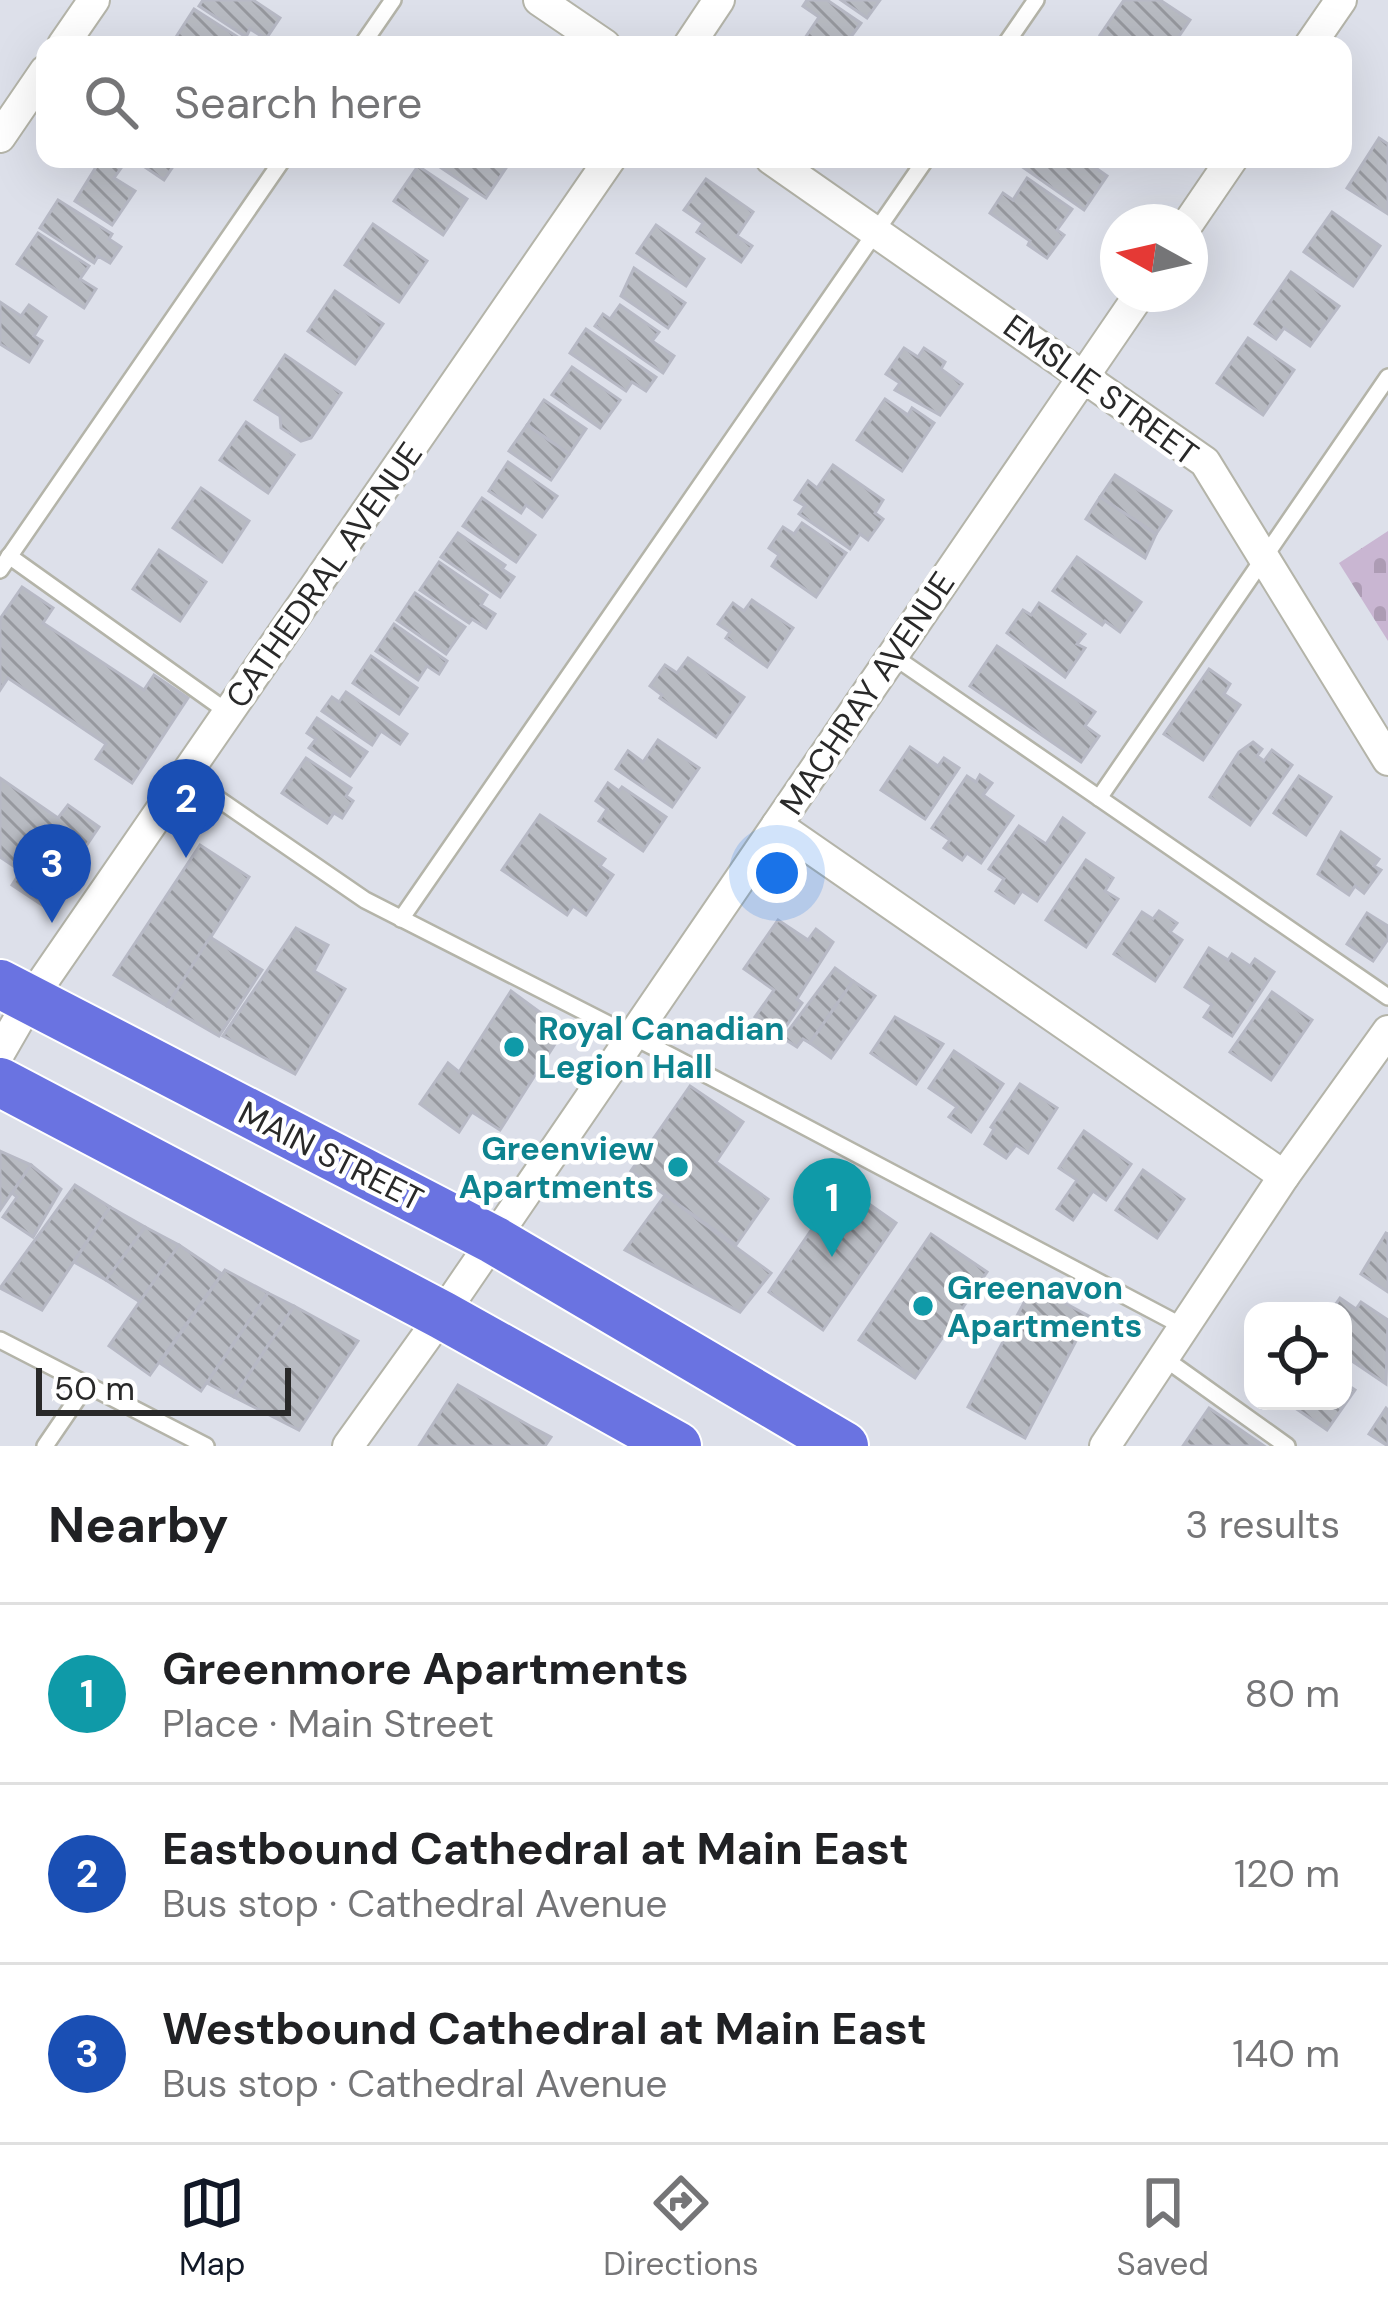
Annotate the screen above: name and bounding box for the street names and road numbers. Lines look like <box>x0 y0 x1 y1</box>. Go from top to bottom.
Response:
street label: EMSLIE STREET <box>995 305 1207 475</box>
street label: CATHEDRAL AVENUE <box>216 434 432 716</box>
street label: MACHRAY AVENUE <box>770 563 964 823</box>
street label: MAIN STREET <box>231 1091 431 1221</box>

